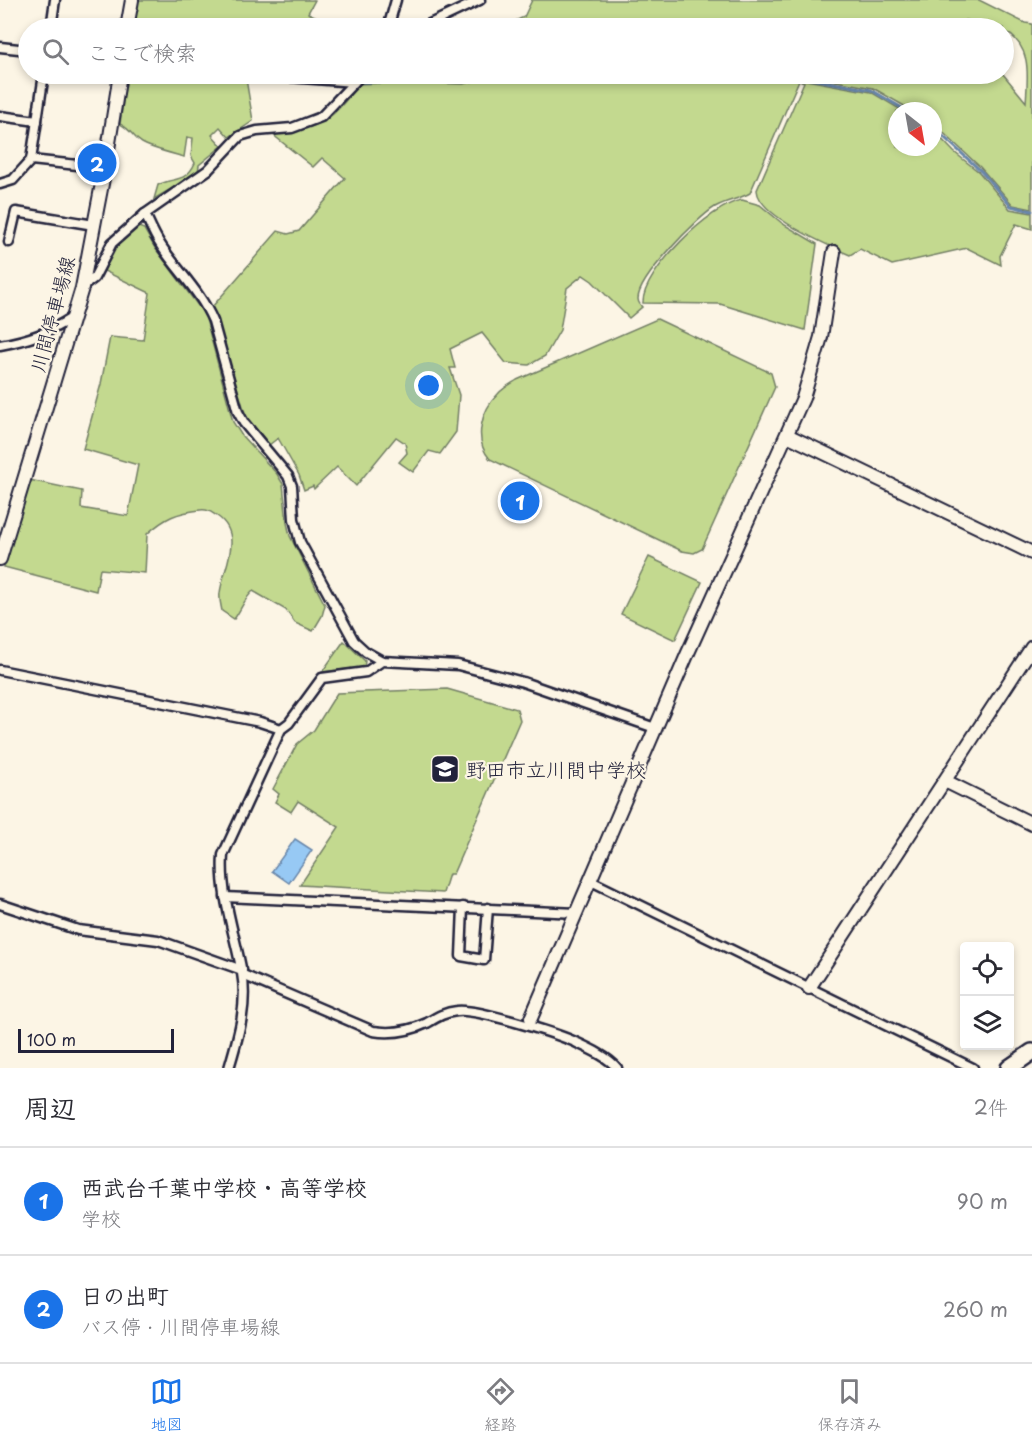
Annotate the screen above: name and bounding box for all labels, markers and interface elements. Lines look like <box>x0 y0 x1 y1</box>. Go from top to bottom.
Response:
search box <box>18 18 1014 84</box>
icon: search <box>39 35 72 68</box>
text: ここで検索 <box>87 35 197 68</box>
north arrow <box>888 102 942 156</box>
pin: 2 <box>78 140 116 186</box>
street label: 川間停車場線 <box>22 252 82 376</box>
your location <box>414 371 443 400</box>
pin: 1 <box>500 478 540 524</box>
school or university icon: 野田市立川間中学校 <box>429 753 461 785</box>
place label: 野田市立川間中学校 <box>466 754 646 784</box>
map controls <box>960 942 1014 1050</box>
button: locate <box>960 942 1014 996</box>
button: layers <box>960 996 1014 1050</box>
scale bar <box>18 1026 174 1054</box>
text: 100 m <box>27 1027 76 1051</box>
text: 周辺 <box>24 1088 76 1127</box>
text: 2件 <box>974 1092 1008 1122</box>
text: 西武台千葉中学校・高等学校 <box>81 1170 367 1203</box>
text: 1 <box>39 1186 48 1216</box>
text: 90 m <box>957 1186 1008 1216</box>
text: 学校 <box>81 1203 121 1233</box>
text: 日の出町 <box>81 1278 169 1311</box>
text: 2 <box>36 1294 51 1324</box>
text: 260 m <box>943 1294 1008 1324</box>
text: バス停 · 川間停車場線 <box>81 1311 280 1341</box>
tab: 地図 <box>150 1375 183 1435</box>
tab: 経路 <box>484 1375 517 1435</box>
tab: 保存済み <box>818 1375 882 1435</box>

